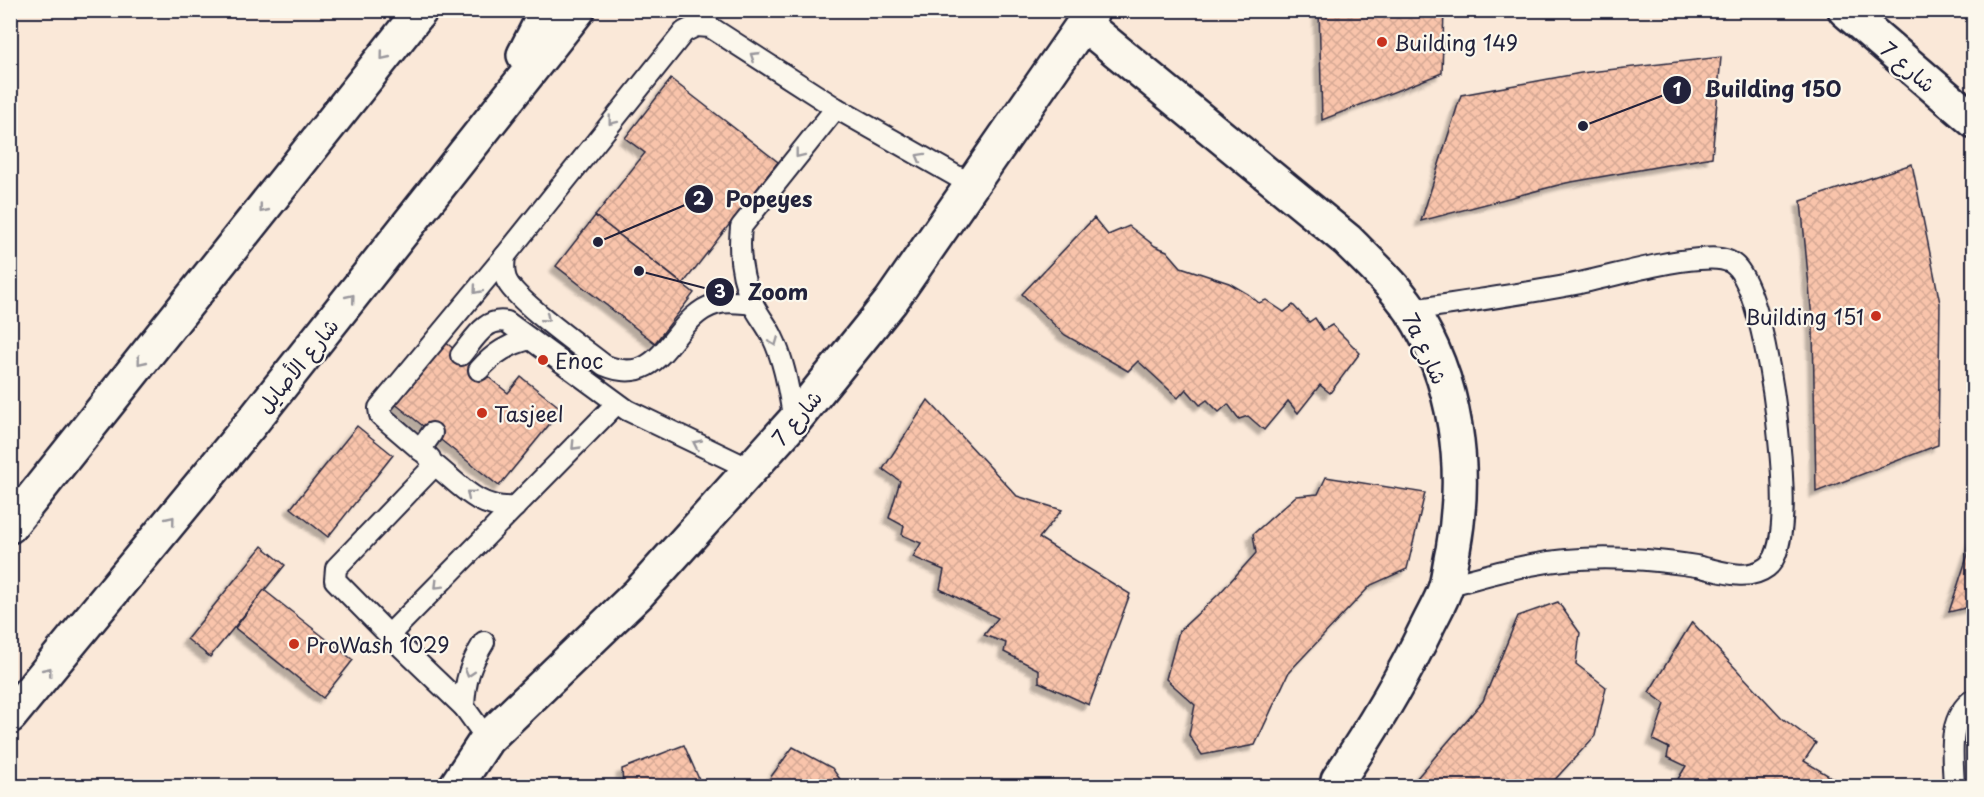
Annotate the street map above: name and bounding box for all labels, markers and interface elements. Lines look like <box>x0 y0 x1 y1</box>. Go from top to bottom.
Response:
place label: Building 149 <box>1394 26 1518 58</box>
street label: شارع 7 <box>1874 33 1944 100</box>
marker: Building 149 <box>1375 35 1389 49</box>
one-way arrow <box>381 49 392 60</box>
one-way arrow <box>750 51 760 63</box>
callout: Building 150 <box>1662 70 1854 110</box>
text: Building 150 <box>1704 71 1842 104</box>
text: 1 <box>1673 75 1682 102</box>
one-way arrow <box>609 115 620 126</box>
one-way arrow <box>796 147 807 158</box>
one-way arrow <box>916 153 926 165</box>
callout: Popeyes <box>684 179 825 219</box>
text: Popeyes <box>725 181 813 214</box>
text: 2 <box>693 184 706 211</box>
one-way arrow <box>259 202 270 213</box>
callout: Zoom <box>705 272 820 312</box>
text: Zoom <box>748 274 808 307</box>
text: 3 <box>714 277 726 304</box>
one-way arrow <box>473 283 484 294</box>
one-way arrow <box>343 293 354 304</box>
place label: Building 151 <box>1745 300 1864 332</box>
street label: 7a شارع <box>1395 307 1457 390</box>
marker: Building 151 <box>1869 309 1883 323</box>
street label: شارع الأصايل <box>249 310 346 420</box>
one-way arrow <box>539 310 550 321</box>
one-way arrow <box>767 336 779 347</box>
place label: Enoc <box>555 344 603 376</box>
marker: Enoc <box>536 353 550 367</box>
one-way arrow <box>138 355 149 366</box>
street label: شارع 7 <box>763 382 830 453</box>
place label: Tasjeel <box>494 397 564 429</box>
marker: Tasjeel <box>475 406 489 420</box>
one-way arrow <box>572 438 583 449</box>
one-way arrow <box>693 439 704 451</box>
one-way arrow <box>466 490 477 501</box>
one-way arrow <box>164 516 175 527</box>
one-way arrow <box>435 577 446 588</box>
place label: ProWash 1029 <box>306 628 450 660</box>
marker: ProWash 1029 <box>287 637 301 651</box>
one-way arrow <box>40 667 51 678</box>
one-way arrow <box>464 667 476 678</box>

